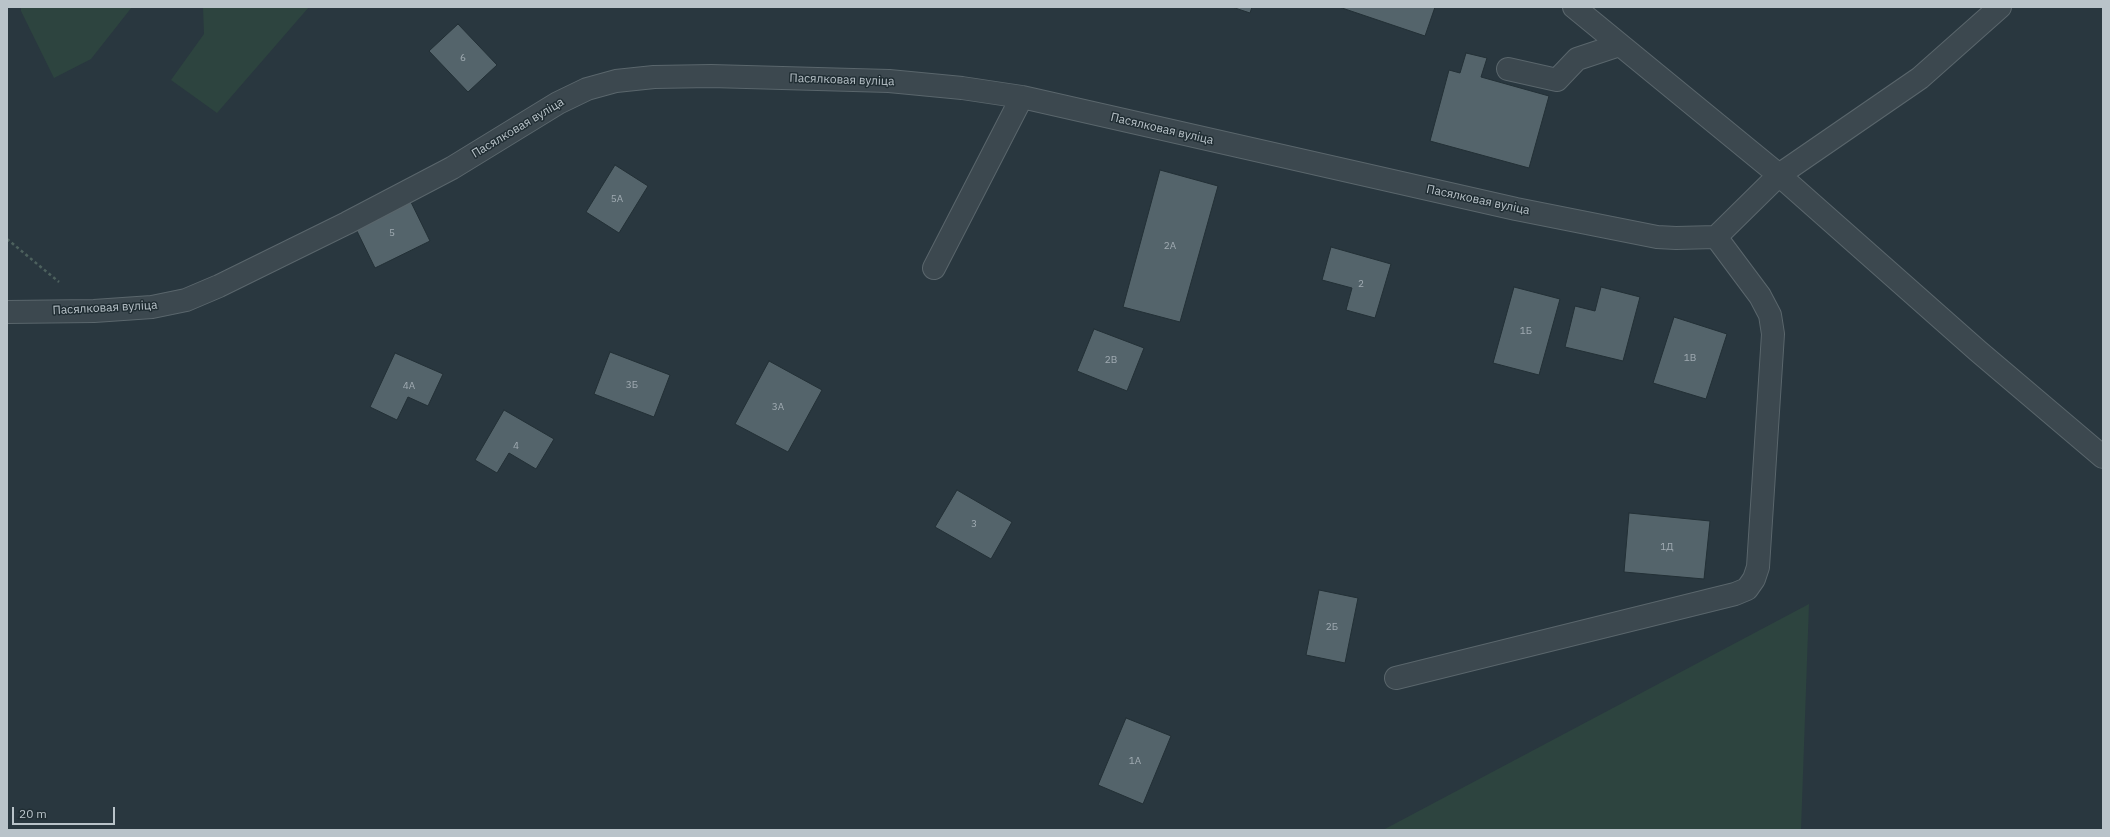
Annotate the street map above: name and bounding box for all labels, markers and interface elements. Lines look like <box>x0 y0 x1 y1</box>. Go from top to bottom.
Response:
house number: 6 <box>460 52 466 64</box>
street label: Пасялковая вуліца <box>789 71 895 89</box>
street label: Пасялковая вуліца <box>469 95 567 161</box>
street label: Пасялковая вуліца <box>1109 110 1215 148</box>
street label: Пасялковая вуліца <box>1425 182 1531 218</box>
house number: 5А <box>611 193 623 205</box>
house number: 5 <box>389 227 395 239</box>
house number: 2А <box>1164 240 1176 252</box>
house number: 2 <box>1358 278 1364 290</box>
street label: Пасялковая вуліца <box>52 298 158 318</box>
house number: 1Б <box>1520 325 1532 337</box>
house number: 1В <box>1684 352 1696 364</box>
house number: 2В <box>1105 354 1117 366</box>
house number: 3Б <box>626 379 638 391</box>
house number: 4А <box>403 380 415 392</box>
house number: 3А <box>772 401 784 413</box>
house number: 4 <box>513 440 519 452</box>
house number: 3 <box>971 518 977 530</box>
house number: 1Д <box>1660 541 1674 553</box>
house number: 2Б <box>1326 621 1338 633</box>
house number: 1А <box>1129 755 1141 767</box>
scale bar <box>14 799 117 825</box>
text: 20 m <box>19 806 47 821</box>

